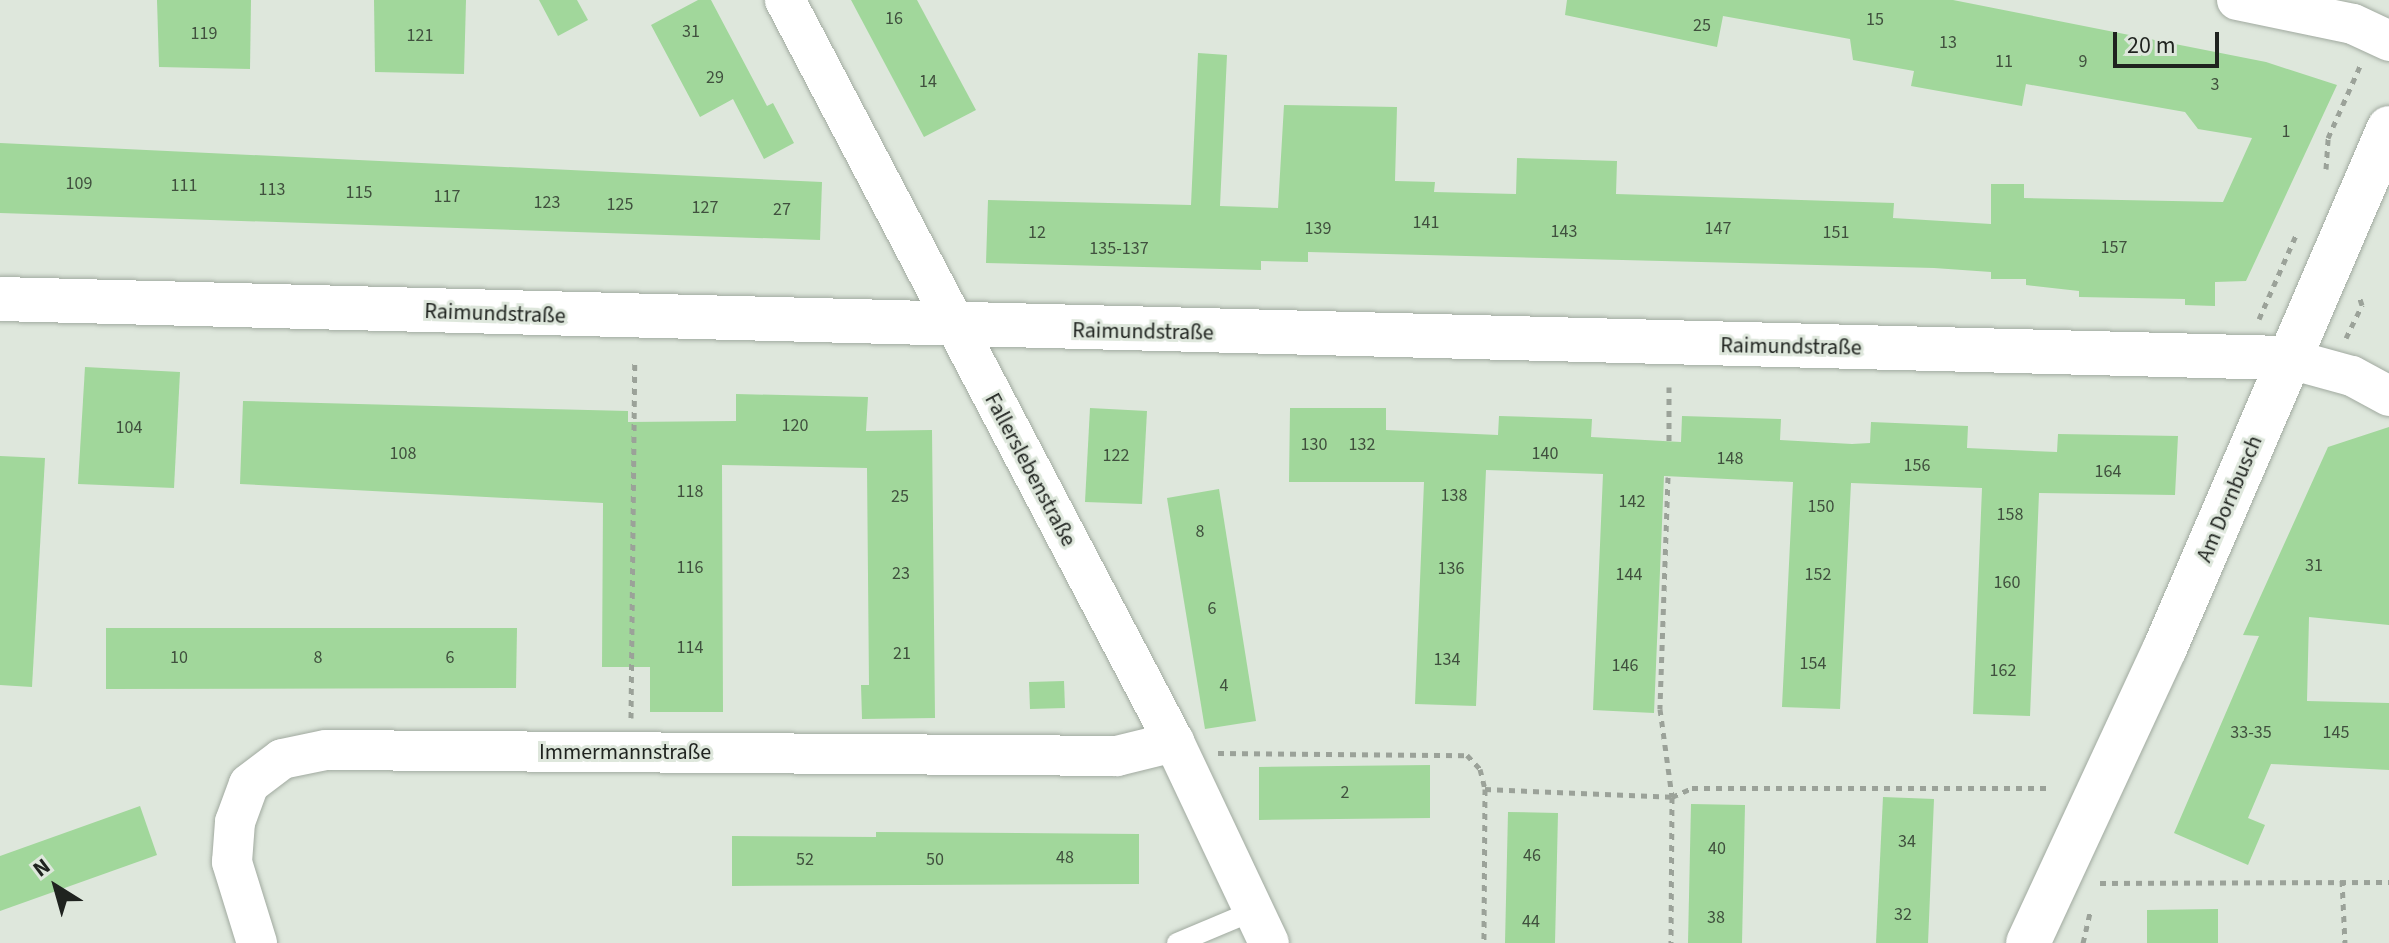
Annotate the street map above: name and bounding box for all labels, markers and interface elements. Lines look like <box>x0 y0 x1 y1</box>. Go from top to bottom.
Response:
house number: 16 <box>885 8 903 30</box>
house number: 15 <box>1866 9 1884 31</box>
house number: 25 <box>1693 15 1711 37</box>
scale bar <box>2117 16 2223 66</box>
house number: 31 <box>682 21 700 43</box>
house number: 119 <box>191 23 217 45</box>
house number: 121 <box>407 25 433 47</box>
text: 20 m <box>2127 28 2176 63</box>
house number: 13 <box>1939 32 1957 54</box>
house number: 11 <box>1995 51 2013 73</box>
house number: 9 <box>2079 51 2087 73</box>
house number: 29 <box>706 67 724 89</box>
house number: 14 <box>919 71 937 93</box>
house number: 3 <box>2211 74 2219 96</box>
house number: 1 <box>2282 121 2290 143</box>
house number: 109 <box>66 173 92 195</box>
house number: 111 <box>171 175 197 197</box>
house number: 113 <box>259 179 285 201</box>
house number: 115 <box>346 182 372 204</box>
house number: 117 <box>434 186 460 208</box>
house number: 123 <box>534 192 560 214</box>
house number: 125 <box>607 194 633 216</box>
house number: 127 <box>692 197 718 219</box>
house number: 27 <box>773 199 791 221</box>
house number: 141 <box>1413 212 1439 234</box>
house number: 139 <box>1305 218 1331 240</box>
house number: 147 <box>1705 218 1731 240</box>
house number: 143 <box>1551 221 1577 243</box>
house number: 12 <box>1028 222 1046 244</box>
house number: 151 <box>1823 222 1849 244</box>
house number: 157 <box>2101 237 2127 259</box>
house number: 135-137 <box>1089 238 1149 260</box>
street label: Raimundstraße <box>424 298 566 330</box>
street label: Raimundstraße <box>1072 318 1214 346</box>
street label: Raimundstraße <box>1720 333 1862 361</box>
street label: Fallerslebenstraße <box>978 389 1082 551</box>
house number: 120 <box>782 415 808 437</box>
house number: 104 <box>116 417 142 439</box>
street label: Am Dornbusch <box>2191 432 2269 566</box>
house number: 130 <box>1301 434 1327 456</box>
house number: 132 <box>1349 434 1375 456</box>
house number: 108 <box>390 443 416 465</box>
house number: 140 <box>1532 443 1558 465</box>
house number: 122 <box>1103 445 1129 467</box>
house number: 148 <box>1717 448 1743 470</box>
house number: 156 <box>1904 455 1930 477</box>
house number: 164 <box>2095 461 2121 483</box>
house number: 118 <box>677 481 703 503</box>
house number: 138 <box>1441 485 1467 507</box>
house number: 25 <box>891 486 909 508</box>
house number: 142 <box>1619 491 1645 513</box>
house number: 150 <box>1808 496 1834 518</box>
house number: 158 <box>1997 504 2023 526</box>
house number: 8 <box>1196 521 1204 543</box>
house number: 31 <box>2305 555 2323 577</box>
house number: 116 <box>677 557 703 579</box>
house number: 136 <box>1438 558 1464 580</box>
house number: 23 <box>892 563 910 585</box>
house number: 144 <box>1616 564 1642 586</box>
house number: 152 <box>1805 564 1831 586</box>
house number: 160 <box>1994 572 2020 594</box>
house number: 6 <box>1208 598 1216 620</box>
house number: 114 <box>677 637 703 659</box>
house number: 21 <box>893 643 911 665</box>
house number: 10 <box>170 647 188 669</box>
house number: 8 <box>314 647 322 669</box>
house number: 6 <box>446 647 454 669</box>
house number: 134 <box>1434 649 1460 671</box>
house number: 154 <box>1800 653 1826 675</box>
house number: 146 <box>1612 655 1638 677</box>
house number: 162 <box>1990 660 2016 682</box>
house number: 4 <box>1220 675 1228 697</box>
house number: 33-35 <box>2230 722 2272 744</box>
house number: 145 <box>2323 722 2349 744</box>
street label: Immermannstraße <box>539 740 711 766</box>
house number: 2 <box>1341 782 1349 804</box>
house number: 34 <box>1898 831 1916 853</box>
house number: 40 <box>1708 838 1726 860</box>
house number: 46 <box>1523 845 1541 867</box>
north arrow <box>16 847 96 927</box>
house number: 48 <box>1056 847 1074 869</box>
house number: 52 <box>796 849 814 871</box>
house number: 50 <box>926 849 944 871</box>
text: N <box>26 851 57 885</box>
house number: 32 <box>1894 904 1912 926</box>
house number: 38 <box>1707 907 1725 929</box>
house number: 44 <box>1522 911 1540 933</box>

